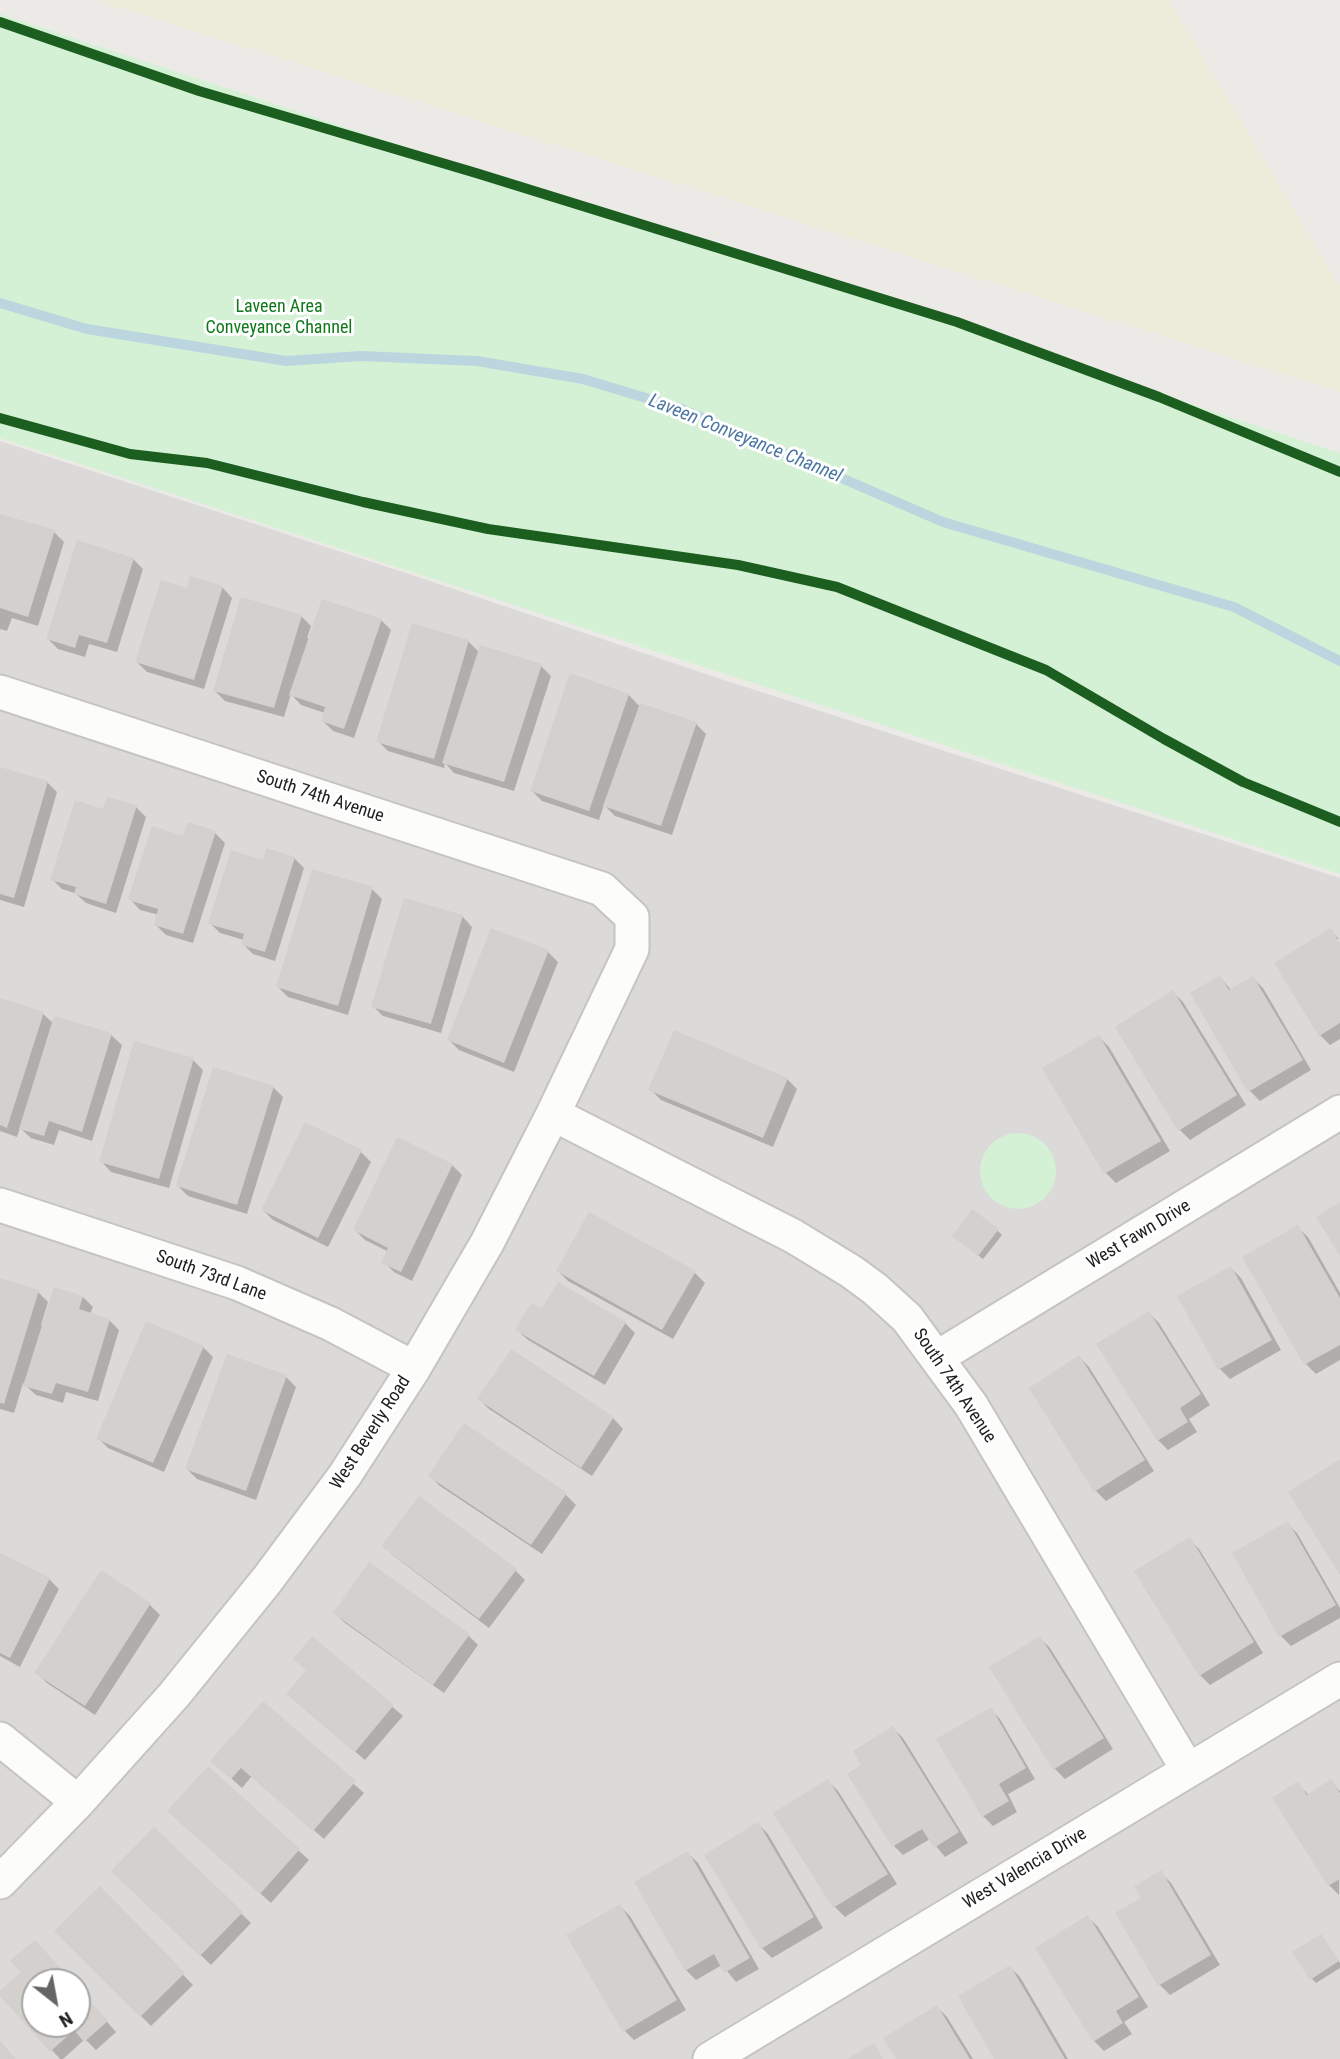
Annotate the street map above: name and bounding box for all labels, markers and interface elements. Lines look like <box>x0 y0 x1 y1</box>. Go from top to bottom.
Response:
park label: Laveen Area Conveyance Channel <box>206 296 352 338</box>
water label: Laveen Conveyance Channel <box>645 390 845 488</box>
street label: South 74th Avenue <box>253 766 387 828</box>
street label: West Fawn Drive <box>1083 1196 1195 1274</box>
street label: South 73rd Lane <box>153 1246 269 1306</box>
street label: South 74th Avenue <box>908 1325 1000 1447</box>
street label: West Beverly Road <box>326 1372 416 1494</box>
street label: West Valencia Drive <box>959 1824 1091 1914</box>
north arrow <box>21 1968 91 2038</box>
text: N <box>55 2007 77 2033</box>

